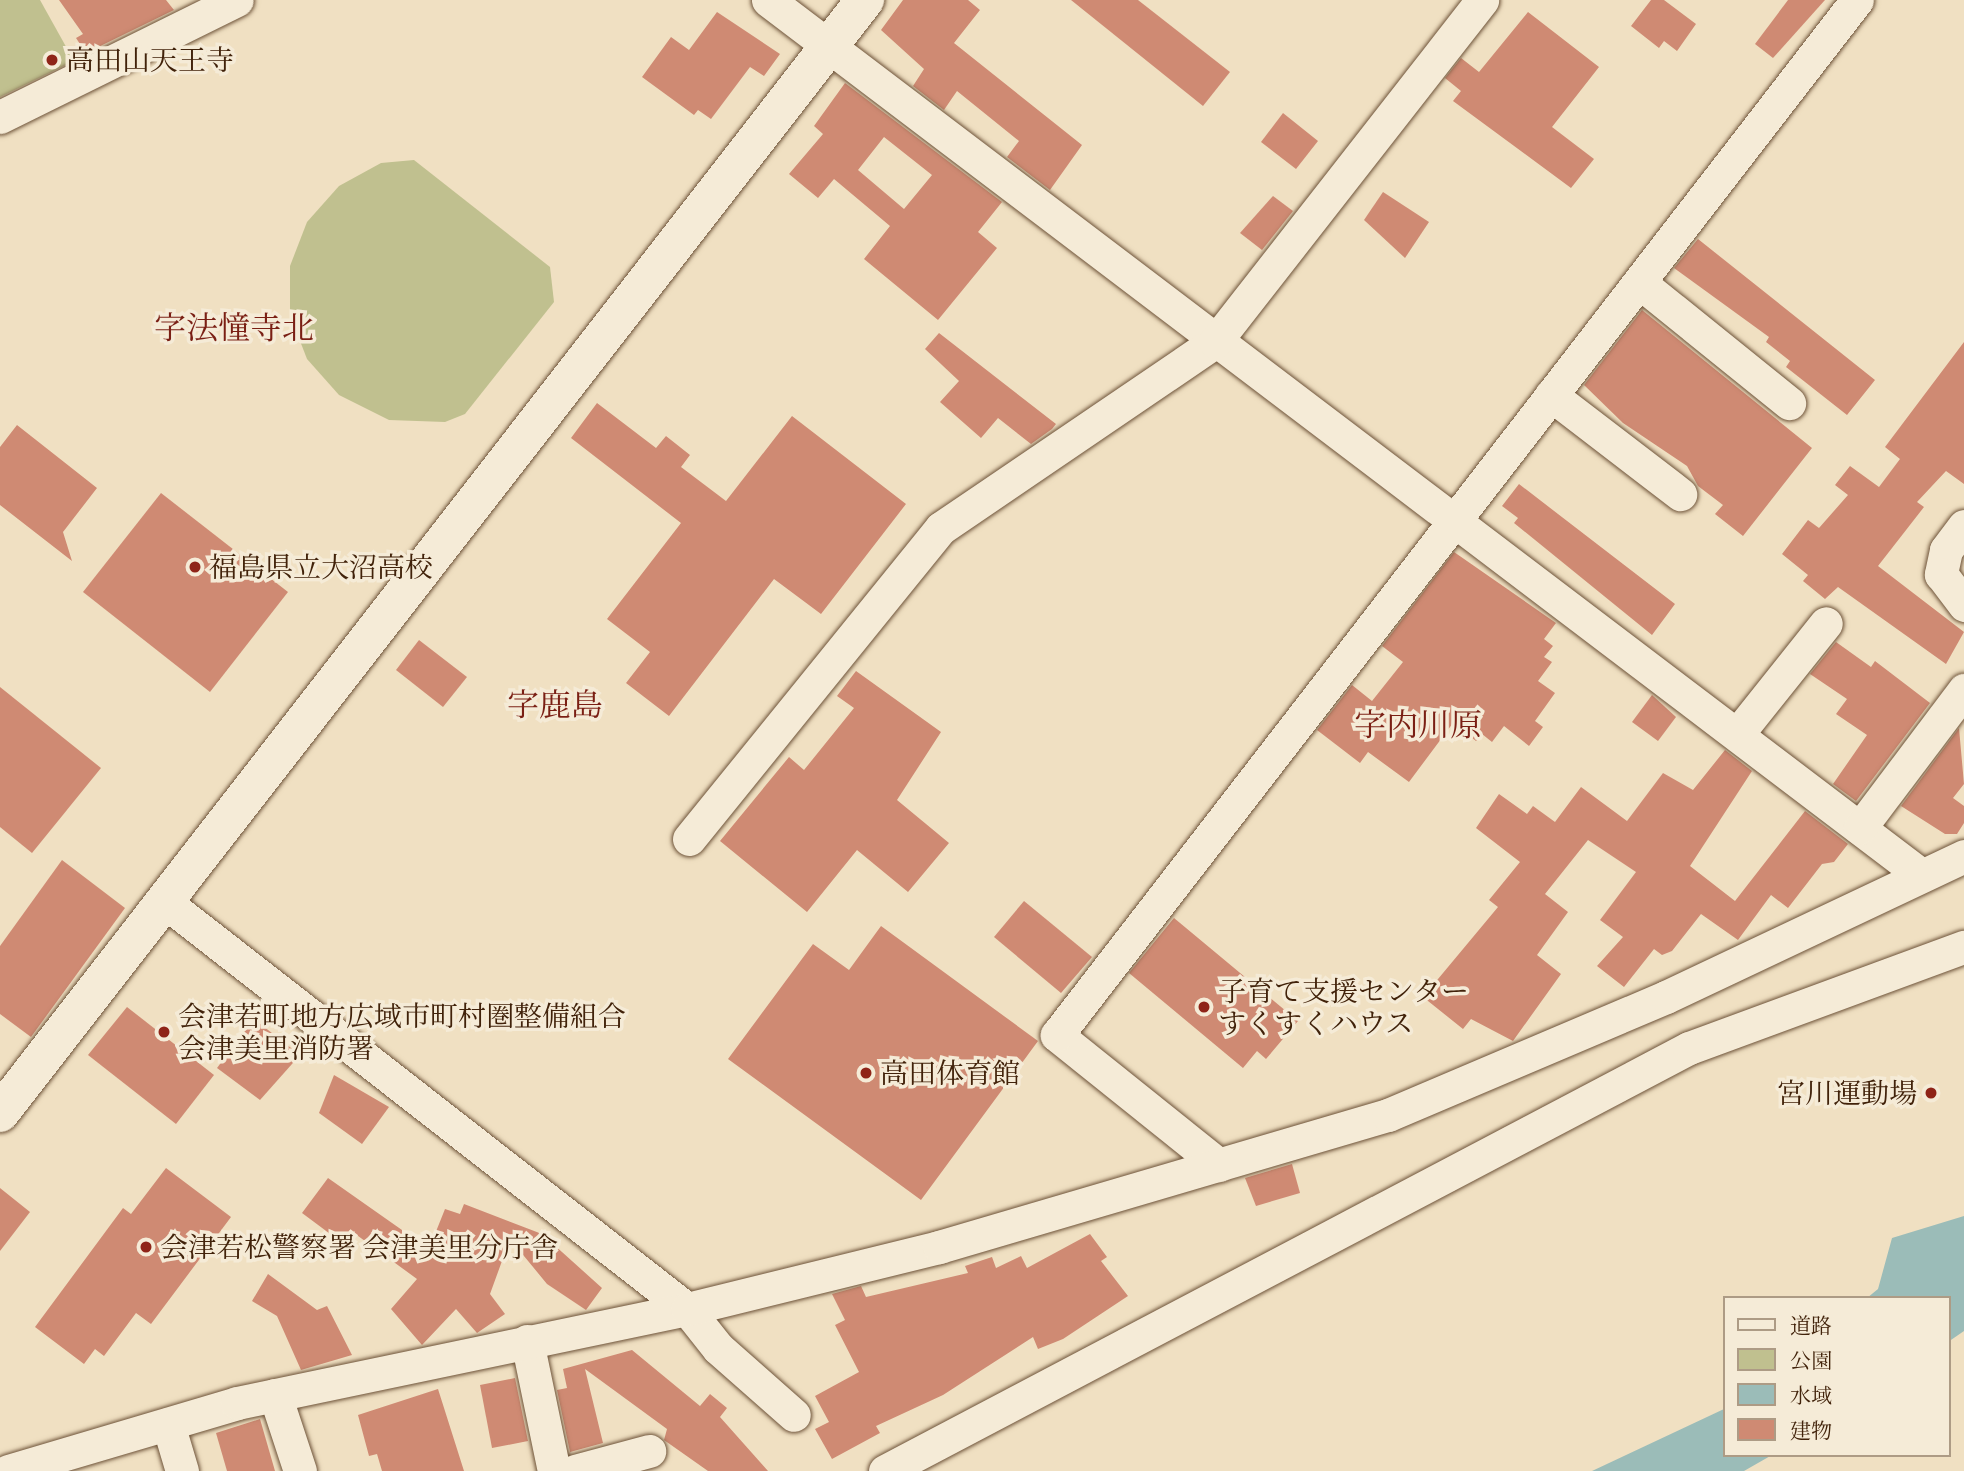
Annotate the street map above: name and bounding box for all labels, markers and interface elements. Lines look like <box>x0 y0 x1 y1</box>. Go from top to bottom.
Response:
place label: 高田山天王寺 <box>66 43 234 77</box>
marker: 高田山天王寺 <box>44 52 60 68</box>
district label: 字法憧寺北 <box>154 309 314 347</box>
place label: 福島県立大沼高校 <box>209 550 433 584</box>
marker: 福島県立大沼高校 <box>187 559 203 575</box>
district label: 字鹿島 <box>507 686 603 724</box>
district label: 字内川原 <box>1354 706 1482 744</box>
place label: 子育て支援センター すくすくハウス <box>1218 974 1470 1040</box>
place label: 会津若町地方広域市町村圏整備組合 会津美里消防署 <box>178 999 626 1065</box>
marker: 子育て支援センター すくすくハウス <box>1196 999 1212 1015</box>
marker: 会津若町地方広域市町村圏整備組合 会津美里消防署 <box>156 1024 172 1040</box>
place label: 高田体育館 <box>880 1056 1020 1090</box>
marker: 高田体育館 <box>858 1065 874 1081</box>
place label: 宮川運動場 <box>1777 1076 1917 1110</box>
marker: 宮川運動場 <box>1923 1085 1939 1101</box>
place label: 会津若松警察署 会津美里分庁舎 <box>160 1230 558 1264</box>
marker: 会津若松警察署 会津美里分庁舎 <box>138 1239 154 1255</box>
legend <box>1722 1296 1950 1457</box>
text: 道路 <box>1790 1310 1832 1341</box>
text: 公園 <box>1790 1345 1832 1376</box>
text: 水域 <box>1790 1380 1832 1411</box>
text: 建物 <box>1790 1415 1832 1446</box>

